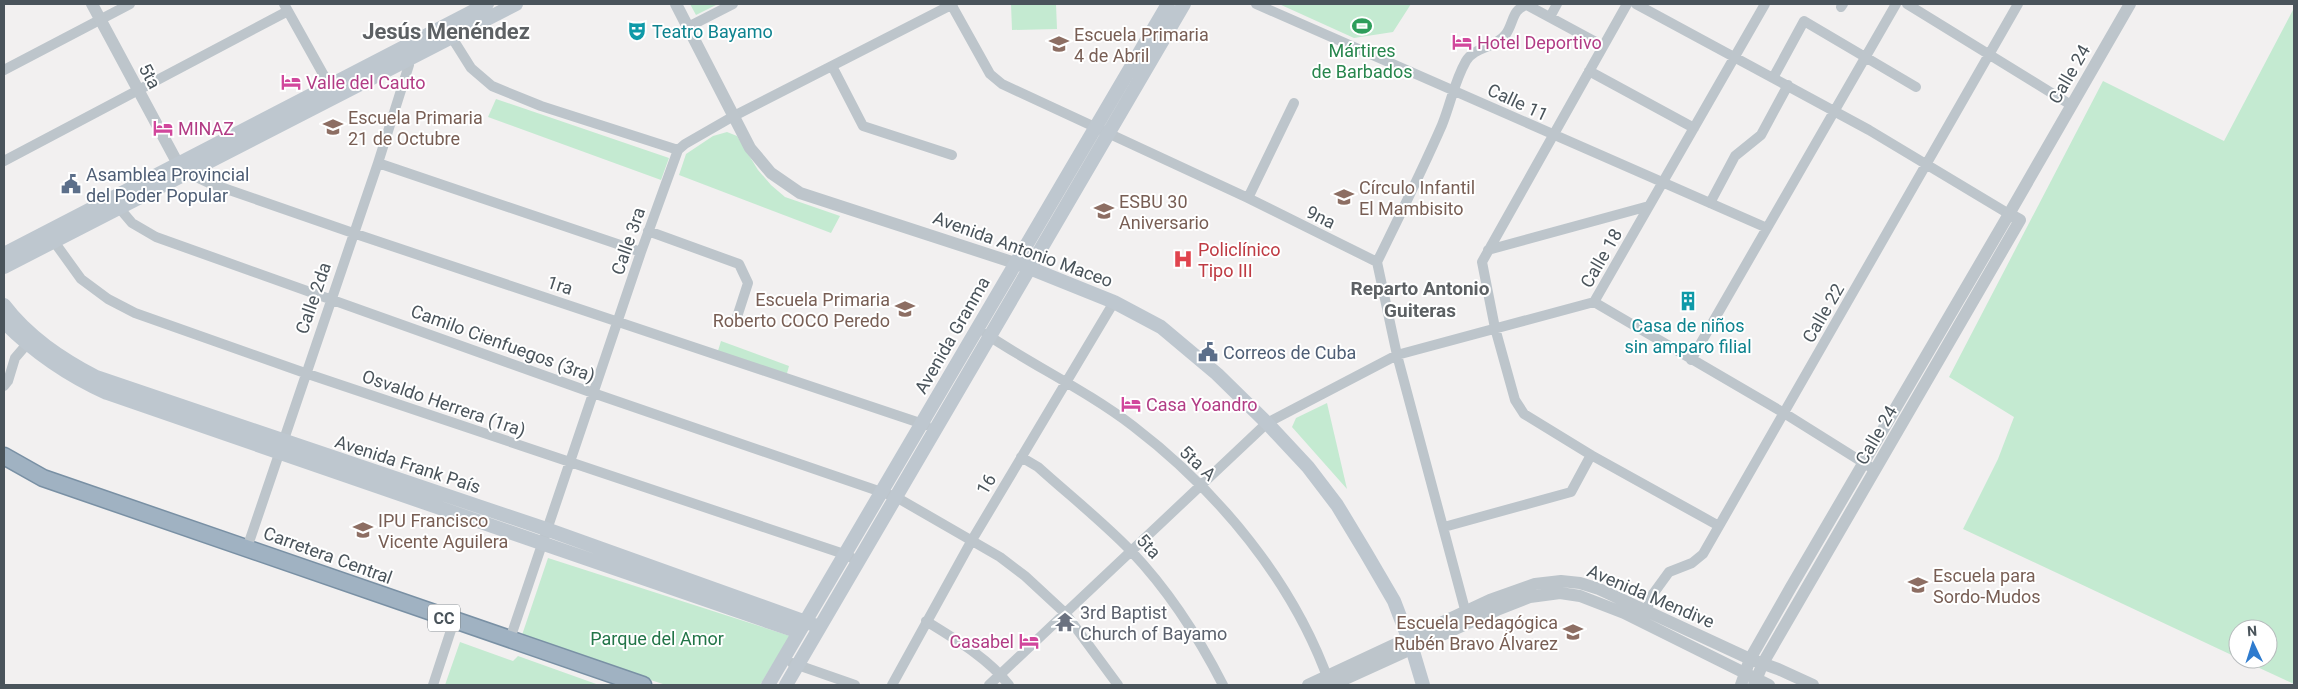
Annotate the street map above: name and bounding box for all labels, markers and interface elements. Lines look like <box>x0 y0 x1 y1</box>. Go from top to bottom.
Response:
sports icon: Mártires de Barbados <box>1351 15 1373 37</box>
district label: Jesús Menéndez <box>362 19 530 44</box>
theatre icon: Teatro Bayamo <box>626 20 648 42</box>
place label: Teatro Bayamo <box>652 21 773 42</box>
place label: Escuela Primaria 4 de Abril <box>1074 24 1209 66</box>
hotel icon: Hotel Deportivo <box>1451 31 1473 53</box>
place label: Hotel Deportivo <box>1477 32 1602 53</box>
school or university icon: Escuela Primaria 4 de Abril <box>1048 33 1070 55</box>
place label: Mártires de Barbados <box>1312 40 1412 82</box>
street label: Calle 24 <box>2044 41 2094 107</box>
street label: 5ta <box>135 60 165 92</box>
hotel icon: Valle del Cauto <box>280 71 302 93</box>
place label: Valle del Cauto <box>306 72 426 93</box>
street label: Calle 11 <box>1484 79 1552 125</box>
place label: Escuela Primaria 21 de Octubre <box>348 107 483 149</box>
school or university icon: Escuela Primaria 21 de Octubre <box>322 116 344 138</box>
hotel icon: MINAZ <box>152 117 174 139</box>
place label: MINAZ <box>178 118 234 139</box>
place label: Asamblea Provincial del Poder Popular <box>86 164 249 206</box>
public building icon: Asamblea Provincial del Poder Popular <box>60 173 82 195</box>
place label: Círculo Infantil El Mambisito <box>1359 177 1475 219</box>
school or university icon: Círculo Infantil El Mambisito <box>1333 186 1355 208</box>
place label: ESBU 30 Aniversario <box>1119 191 1209 233</box>
school or university icon: ESBU 30 Aniversario <box>1093 200 1115 222</box>
street label: 9na <box>1303 201 1339 233</box>
street label: Calle 3ra <box>607 205 649 277</box>
street label: Avenida Antonio Maceo <box>930 207 1116 291</box>
street label: Calle 18 <box>1576 225 1626 291</box>
place label: Policlínico Tipo III <box>1198 239 1281 281</box>
hospital icon: Policlínico Tipo III <box>1172 248 1194 270</box>
street label: Calle 2da <box>291 259 335 337</box>
street label: 1ra <box>545 271 575 299</box>
street label: Avenida Granma <box>910 273 994 397</box>
district label: Reparto Antonio Guiteras <box>1351 277 1490 322</box>
street label: Calle 22 <box>1798 280 1848 346</box>
place label: Escuela Primaria Roberto COCO Peredo <box>713 289 890 331</box>
building icon: Casa de niños sin amparo filial <box>1677 290 1699 312</box>
school or university icon: Escuela Primaria Roberto COCO Peredo <box>894 298 916 320</box>
street label: Camilo Cienfuegos (3ra) <box>408 300 598 387</box>
place label: Casa de niños sin amparo filial <box>1624 315 1752 357</box>
public building icon: Correos de Cuba <box>1197 341 1219 363</box>
place label: Correos de Cuba <box>1223 342 1356 363</box>
street label: Osvaldo Herrera (1ra) <box>359 365 528 442</box>
hotel icon: Casa Yoandro <box>1120 393 1142 415</box>
place label: Casa Yoandro <box>1146 394 1258 415</box>
street label: Calle 24 <box>1851 402 1901 468</box>
street label: Avenida Frank País <box>333 431 483 497</box>
street label: 5ta A <box>1175 441 1221 485</box>
street label: 16 <box>972 470 1000 498</box>
place label: IPU Francisco Vicente Aguilera <box>378 510 508 552</box>
school or university icon: IPU Francisco Vicente Aguilera <box>352 519 374 541</box>
street label: Carretera Central <box>261 522 395 588</box>
street label: 5ta <box>1133 529 1165 563</box>
street label: Avenida Mendive <box>1584 560 1718 632</box>
place label: Escuela para Sordo-Mudos <box>1933 565 2041 607</box>
school or university icon: Escuela para Sordo-Mudos <box>1907 574 1929 596</box>
place label: 3rd Baptist Church of Bayamo <box>1080 602 1227 644</box>
road number: CC <box>428 604 460 632</box>
temple icon: 3rd Baptist Church of Bayamo <box>1054 611 1076 633</box>
place label: Escuela Pedagógica Rubén Bravo Álvarez <box>1394 612 1558 654</box>
north arrow <box>2228 619 2278 669</box>
school or university icon: Escuela Pedagógica Rubén Bravo Álvarez <box>1562 621 1584 643</box>
text: N <box>2247 623 2258 639</box>
park label: Parque del Amor <box>590 628 724 649</box>
hotel icon: Casabel <box>1018 630 1040 652</box>
place label: Casabel <box>949 631 1014 652</box>

